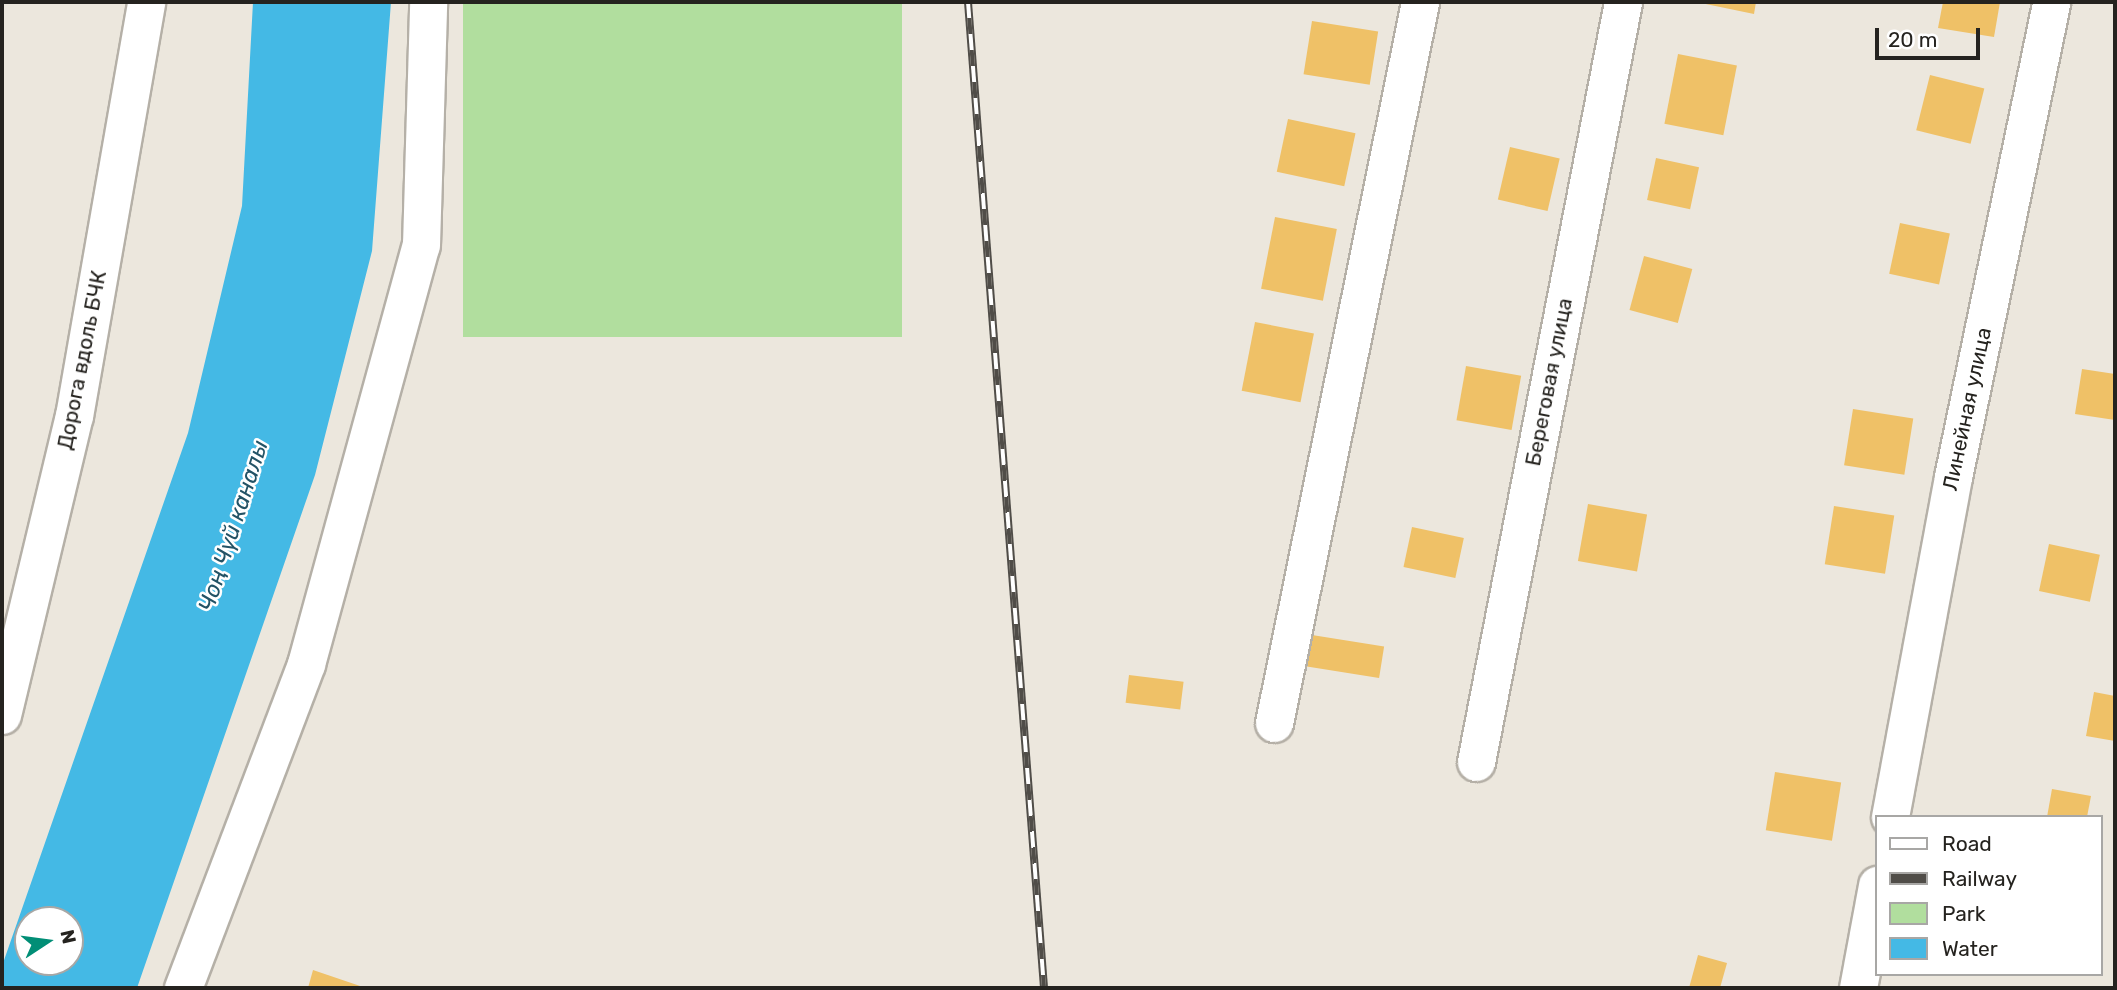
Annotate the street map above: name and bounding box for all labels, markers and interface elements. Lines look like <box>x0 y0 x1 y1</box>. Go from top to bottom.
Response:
scale bar <box>1879 14 1984 58</box>
text: 20 m <box>1888 27 1937 52</box>
street label: Дорога вдоль БЧК <box>52 268 112 452</box>
street label: Береговая улица <box>1520 296 1578 468</box>
street label: Линейная улица <box>1937 325 1997 493</box>
water label: Чоң Чүй каналы <box>192 437 274 615</box>
legend <box>1876 815 2103 976</box>
text: Road <box>1942 831 1992 856</box>
text: Railway <box>1942 866 2017 891</box>
text: Park <box>1942 901 1986 926</box>
north arrow <box>14 906 84 976</box>
text: N <box>55 927 81 946</box>
text: Water <box>1942 936 1998 961</box>

